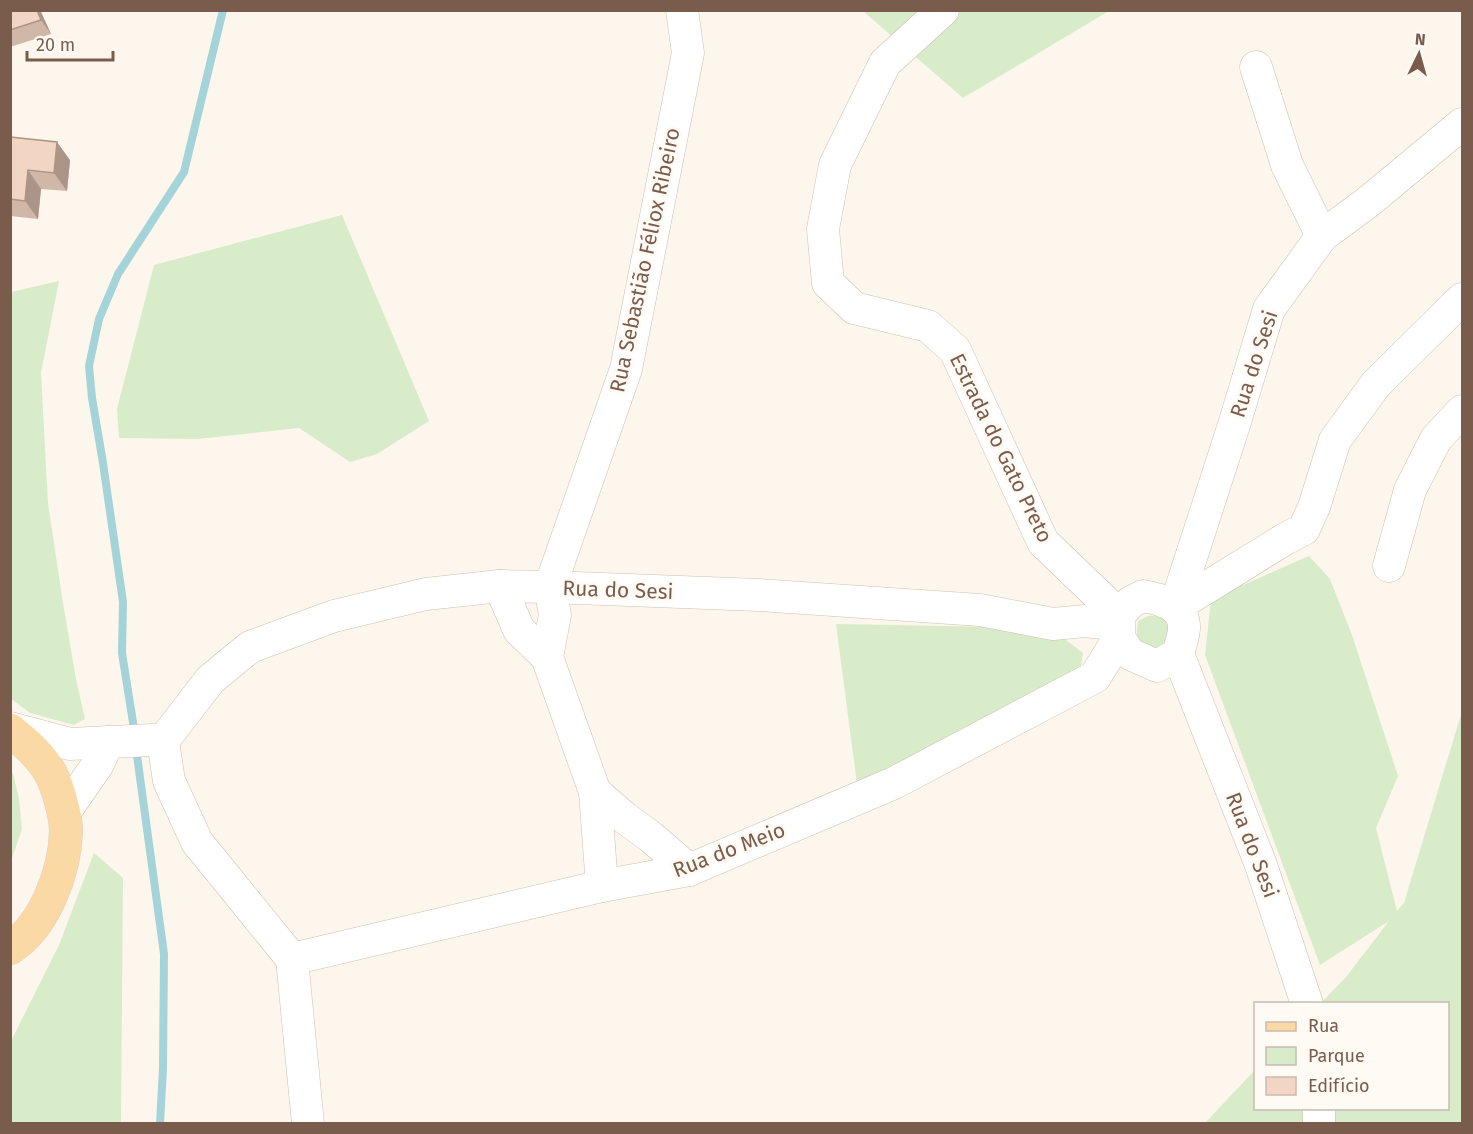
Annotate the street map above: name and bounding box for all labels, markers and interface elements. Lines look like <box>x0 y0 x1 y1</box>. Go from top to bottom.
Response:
scale bar <box>27 24 112 62</box>
north arrow <box>1389 24 1449 84</box>
text: N <box>1414 30 1426 49</box>
text: 20 m <box>36 34 75 56</box>
street label: Rua Sebastião Féliox Ribeiro <box>604 125 686 395</box>
street label: Rua do Sesi <box>1224 307 1284 421</box>
street label: Estrada do Gato Preto <box>944 349 1058 547</box>
street label: Rua do Sesi <box>562 575 674 605</box>
street label: Rua do Sesi <box>1220 789 1284 901</box>
street label: Rua do Meio <box>669 817 789 883</box>
legend <box>1254 1002 1449 1110</box>
text: Rua <box>1308 1015 1339 1037</box>
text: Parque <box>1308 1045 1365 1067</box>
text: Edifício <box>1308 1075 1370 1097</box>

